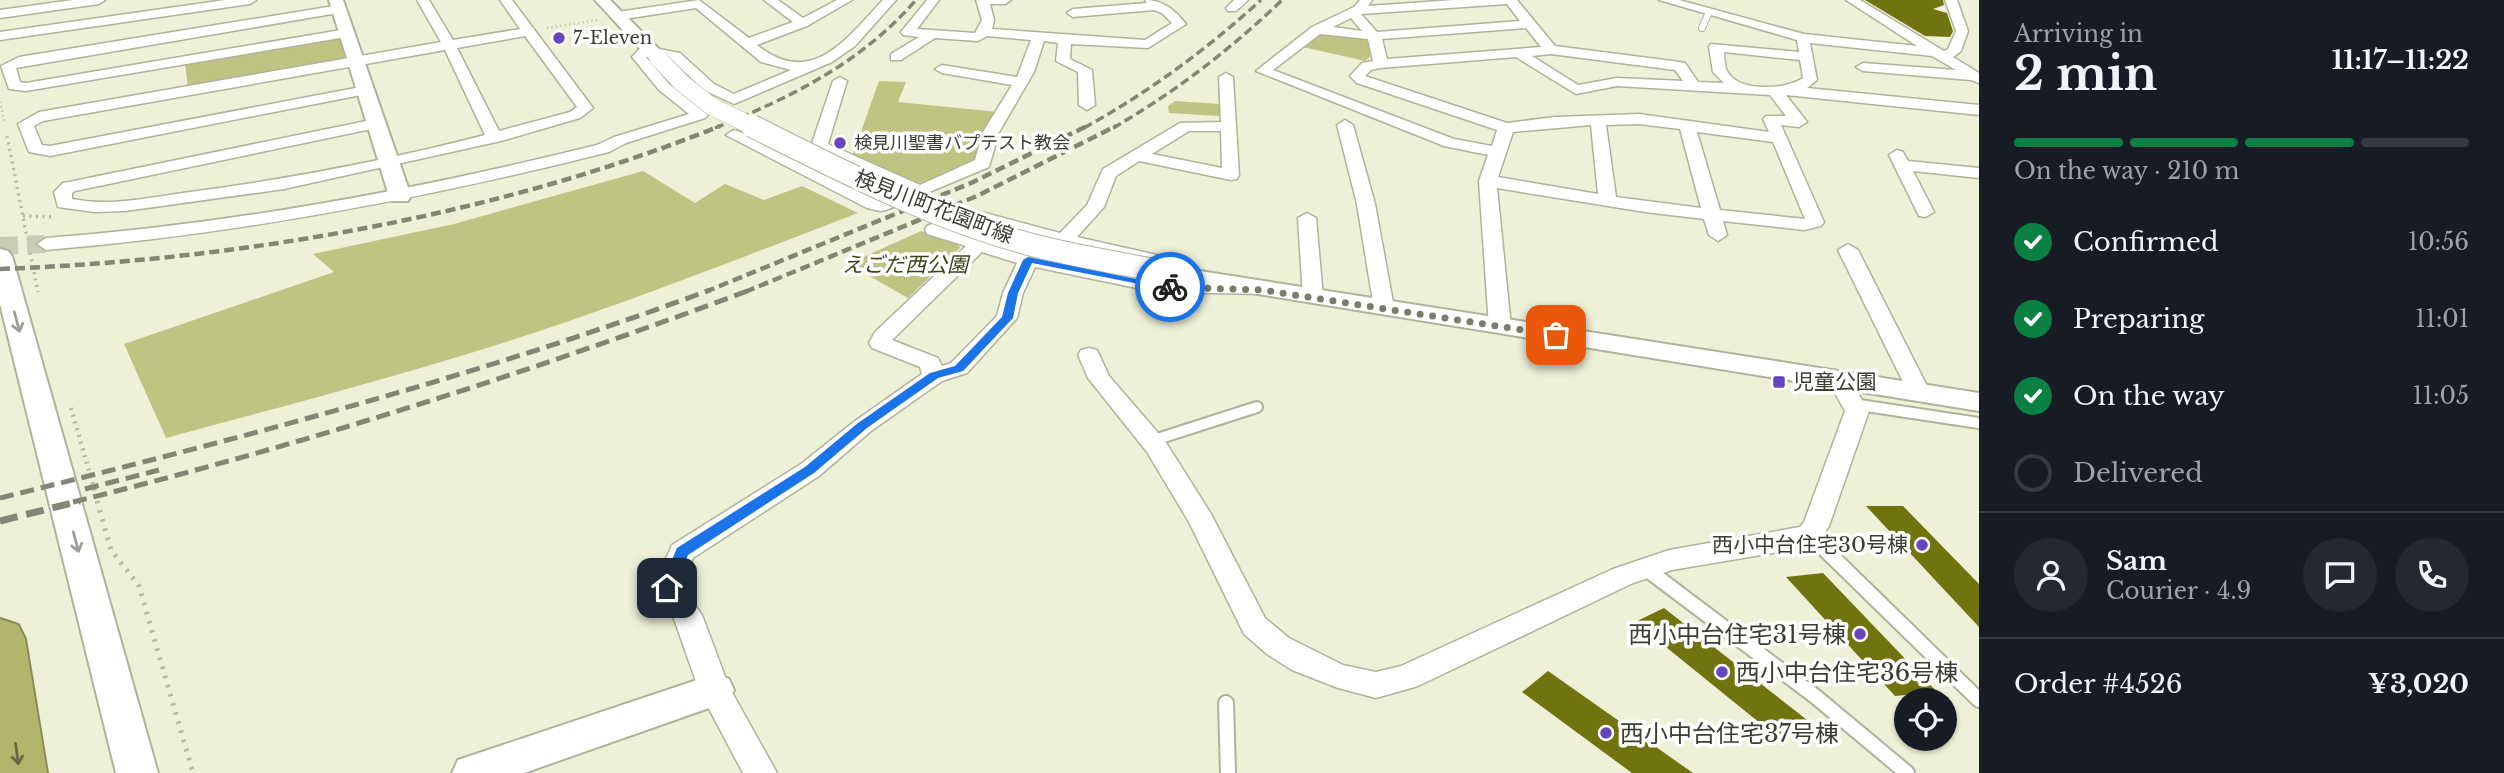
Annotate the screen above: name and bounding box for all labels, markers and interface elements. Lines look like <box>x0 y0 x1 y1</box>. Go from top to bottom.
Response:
text: Arriving in <box>2014 20 2143 48</box>
place label: 7-Eleven <box>573 27 652 49</box>
marker: 7-Eleven <box>551 30 567 46</box>
text: 11:17–11:22 <box>2332 44 2469 76</box>
text: 2 min <box>2014 45 2157 102</box>
place label: 検見川聖書バプテスト教会 <box>854 132 1070 154</box>
marker: 検見川聖書バプテスト教会 <box>832 135 848 151</box>
text: On the way · 210 m <box>2014 157 2239 185</box>
street label: 検見川町花園町線 <box>851 165 1017 249</box>
icon: check <box>2014 223 2052 261</box>
text: Confirmed <box>2073 226 2218 258</box>
text: 10:56 <box>2408 228 2469 256</box>
park label: えごだ西公園 <box>842 252 971 278</box>
courier <box>1135 252 1205 322</box>
icon: bike <box>1151 268 1189 306</box>
icon: check <box>2014 300 2052 338</box>
text: Preparing <box>2073 303 2205 335</box>
pin <box>1526 305 1586 365</box>
text: 11:01 <box>2415 305 2469 333</box>
one-way arrow <box>12 311 25 333</box>
icon: bag <box>1537 316 1575 354</box>
place label: 児童公園 <box>1793 369 1877 395</box>
marker: 児童公園 <box>1771 374 1787 390</box>
icon: check <box>2014 377 2052 415</box>
text: On the way <box>2073 380 2225 412</box>
text: 11:05 <box>2412 382 2469 410</box>
text: Delivered <box>2073 457 2203 489</box>
one-way arrow <box>70 530 83 553</box>
place label: 西小中台住宅30号棟 <box>1712 532 1908 558</box>
marker: 西小中台住宅30号棟 <box>1914 537 1930 553</box>
button: person <box>2014 538 2088 612</box>
button: chat <box>2303 538 2377 612</box>
button: phone <box>2395 538 2469 612</box>
text: Sam <box>2106 545 2167 577</box>
pin <box>637 558 697 618</box>
icon: home <box>648 569 686 607</box>
text: Courier · 4.9 <box>2106 577 2251 605</box>
place label: 西小中台住宅31号棟 <box>1629 620 1846 649</box>
marker: 西小中台住宅31号棟 <box>1852 626 1868 642</box>
place label: 西小中台住宅36号棟 <box>1736 658 1958 687</box>
marker: 西小中台住宅36号棟 <box>1714 664 1730 680</box>
text: Order #4526 <box>2014 668 2182 700</box>
text: ¥3,020 <box>2368 668 2469 700</box>
map controls <box>1894 688 1957 751</box>
button: locate <box>1894 688 1957 751</box>
place label: 西小中台住宅37号棟 <box>1620 719 1839 748</box>
marker: 西小中台住宅37号棟 <box>1598 725 1614 741</box>
one-way arrow <box>10 743 23 765</box>

